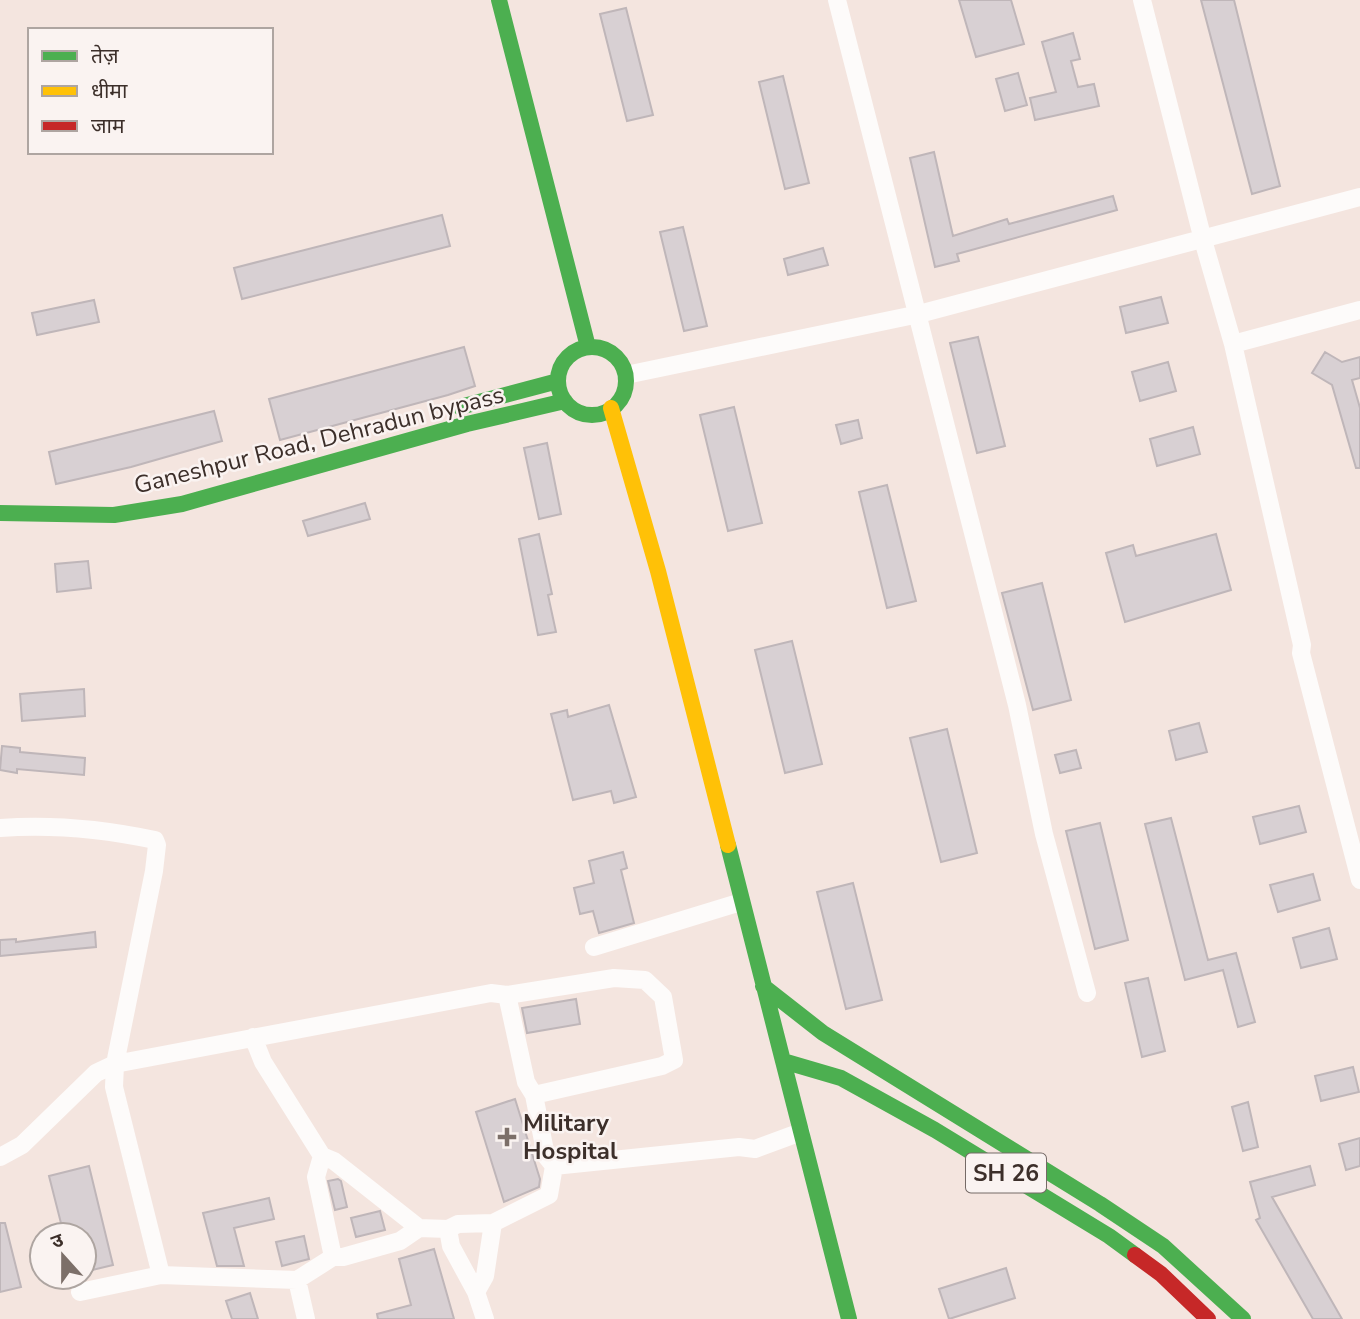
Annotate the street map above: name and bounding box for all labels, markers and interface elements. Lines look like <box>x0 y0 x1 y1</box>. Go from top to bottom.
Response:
legend <box>28 28 273 154</box>
text: तेज़ <box>91 42 119 70</box>
text: धीमा <box>91 77 128 105</box>
text: जाम <box>91 112 125 140</box>
street label: Ganeshpur Road, Dehradun bypass <box>131 379 507 501</box>
place label: Military Hospital <box>523 1107 618 1167</box>
marker: Military Hospital <box>497 1127 517 1147</box>
road number: SH 26 <box>966 1154 1046 1192</box>
north arrow <box>28 1221 98 1291</box>
text: उ <box>47 1227 68 1255</box>

